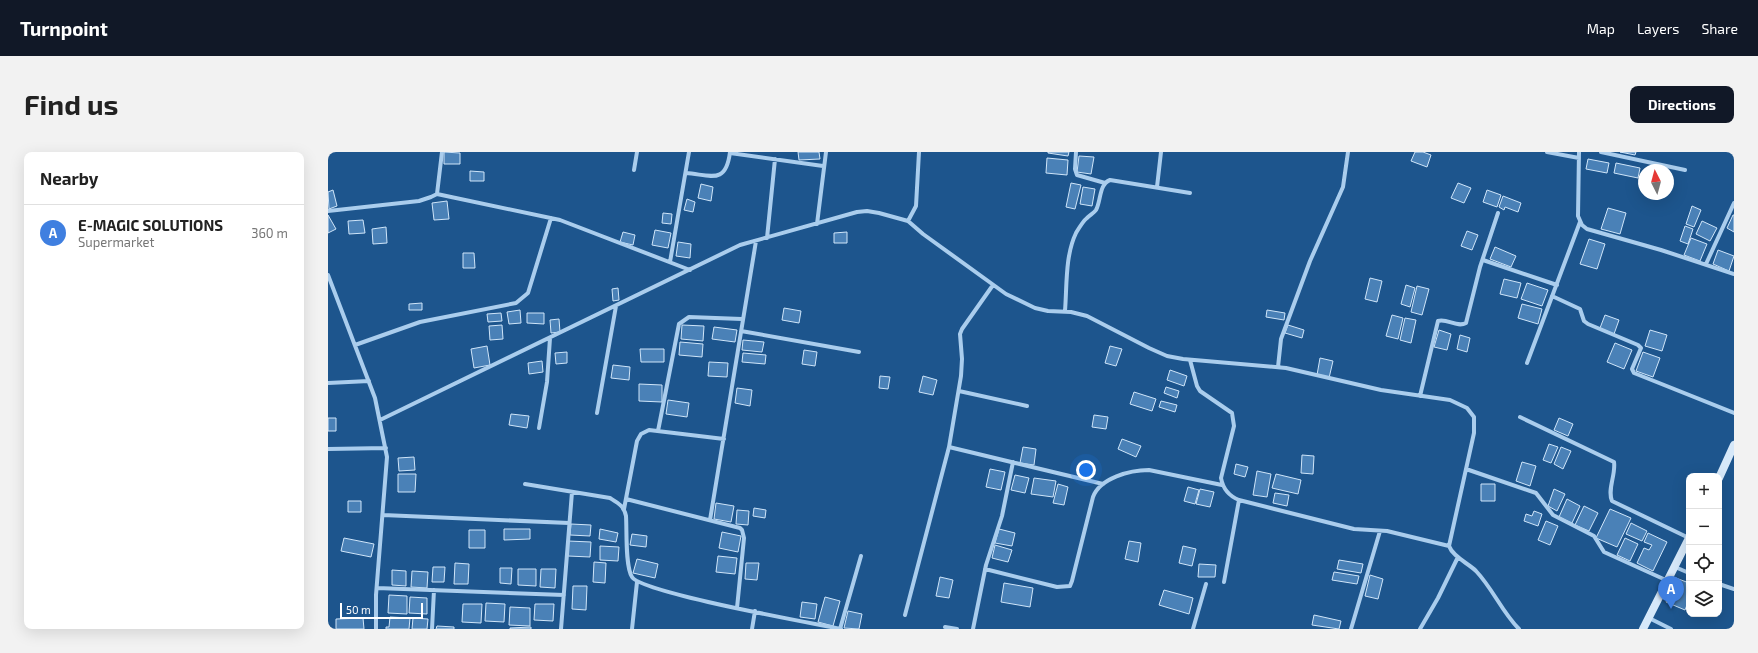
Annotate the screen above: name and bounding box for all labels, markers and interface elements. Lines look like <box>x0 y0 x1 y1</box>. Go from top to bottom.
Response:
text: Turnpoint <box>20 17 108 40</box>
text: Map <box>1587 20 1615 37</box>
text: Layers <box>1637 20 1679 37</box>
text: Share <box>1701 20 1738 37</box>
button: Directions <box>1630 86 1734 123</box>
text: Find us <box>24 87 118 121</box>
north arrow <box>1638 164 1674 200</box>
text: Nearby <box>40 168 98 188</box>
text: E-MAGIC SOLUTIONS <box>78 216 223 234</box>
text: A <box>49 225 57 241</box>
text: 360 m <box>251 225 288 241</box>
text: Supermarket <box>78 234 155 250</box>
your location <box>1076 460 1096 480</box>
map controls <box>1686 473 1722 617</box>
button: + <box>1686 473 1722 509</box>
button: − <box>1686 509 1722 545</box>
button: locate <box>1686 545 1722 581</box>
pin: A <box>1658 576 1684 609</box>
button: layers <box>1686 581 1722 617</box>
scale bar <box>340 601 423 620</box>
text: 50 m <box>346 603 371 616</box>

